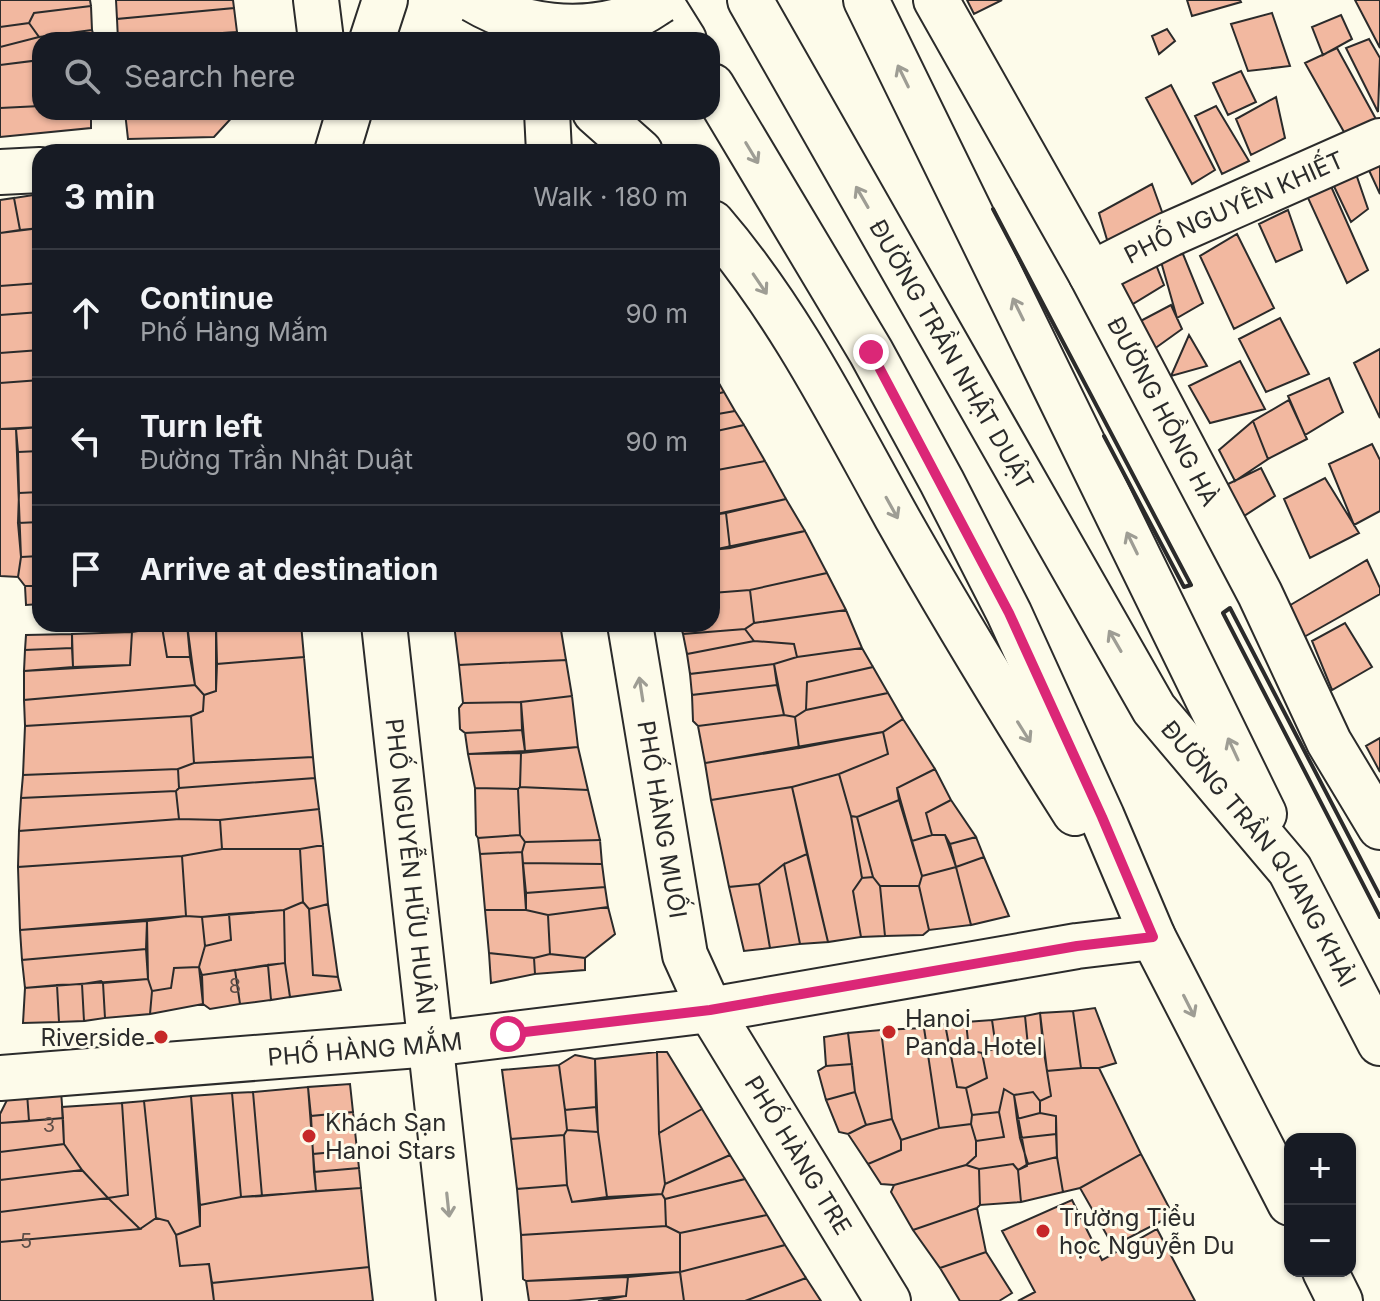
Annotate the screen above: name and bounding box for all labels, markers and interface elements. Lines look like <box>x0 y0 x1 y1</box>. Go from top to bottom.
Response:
search box <box>32 32 720 120</box>
icon: search <box>60 54 104 98</box>
text: Search here <box>124 58 296 94</box>
one-way arrow <box>895 64 910 88</box>
one-way arrow <box>744 141 760 164</box>
street label: PHỐ NGUYÊN KHIẾT <box>1119 144 1348 269</box>
text: 3 min <box>64 176 155 217</box>
text: Walk · 180 m <box>533 181 688 212</box>
one-way arrow <box>854 185 869 209</box>
street label: ĐƯỜNG TRẦN NHẬT DUẬT <box>864 214 1040 495</box>
one-way arrow <box>752 273 768 295</box>
text: Continue <box>140 280 274 316</box>
icon: ahead <box>64 291 108 335</box>
text: 90 m <box>625 298 688 329</box>
one-way arrow <box>1010 298 1025 322</box>
street label: ĐƯỜNG HỒNG HÀ <box>1102 312 1226 511</box>
text: Phố Hàng Mắm <box>140 316 328 347</box>
route end <box>853 334 889 370</box>
text: Turn left <box>140 408 262 444</box>
icon: left <box>64 419 108 463</box>
text: 90 m <box>625 426 688 457</box>
text: Đường Trần Nhật Duật <box>140 444 413 475</box>
one-way arrow <box>884 496 900 519</box>
one-way arrow <box>1124 531 1139 555</box>
icon: arrive <box>64 547 108 591</box>
text: Arrive at destination <box>140 551 438 587</box>
one-way arrow <box>1107 630 1122 654</box>
one-way arrow <box>633 677 648 702</box>
street label: ĐƯỜNG TRẦN QUANG KHẢI <box>1156 715 1363 992</box>
street label: PHỐ NGUYỄN HỮU HUÂN <box>380 717 442 1016</box>
street label: PHỐ HÀNG MUỐI <box>632 718 696 920</box>
one-way arrow <box>1017 720 1033 743</box>
one-way arrow <box>1225 737 1240 761</box>
house number: 8 <box>229 974 241 998</box>
one-way arrow <box>1181 994 1197 1018</box>
place label: Hanoi Panda Hotel <box>905 1004 1043 1061</box>
route start <box>490 1016 526 1052</box>
place label: Riverside <box>41 1023 145 1052</box>
marker: Hanoi Panda Hotel <box>880 1023 898 1041</box>
street label: PHỐ HÀNG MẮM <box>266 1024 464 1071</box>
marker: Riverside <box>152 1028 170 1046</box>
street label: PHỐ HÀNG TRE <box>739 1070 858 1240</box>
place label: Khách Sạn Hanoi Stars <box>325 1108 456 1165</box>
house number: 3 <box>43 1113 55 1137</box>
marker: Khách Sạn Hanoi Stars <box>300 1127 318 1145</box>
map controls <box>1284 1133 1356 1277</box>
button: + <box>1284 1133 1356 1205</box>
one-way arrow <box>441 1191 456 1218</box>
place label: Trường Tiểu học Nguyễn Du <box>1059 1203 1235 1260</box>
button: − <box>1284 1205 1356 1277</box>
marker: Trường Tiểu học Nguyễn Du <box>1034 1222 1052 1240</box>
house number: 5 <box>20 1229 32 1253</box>

